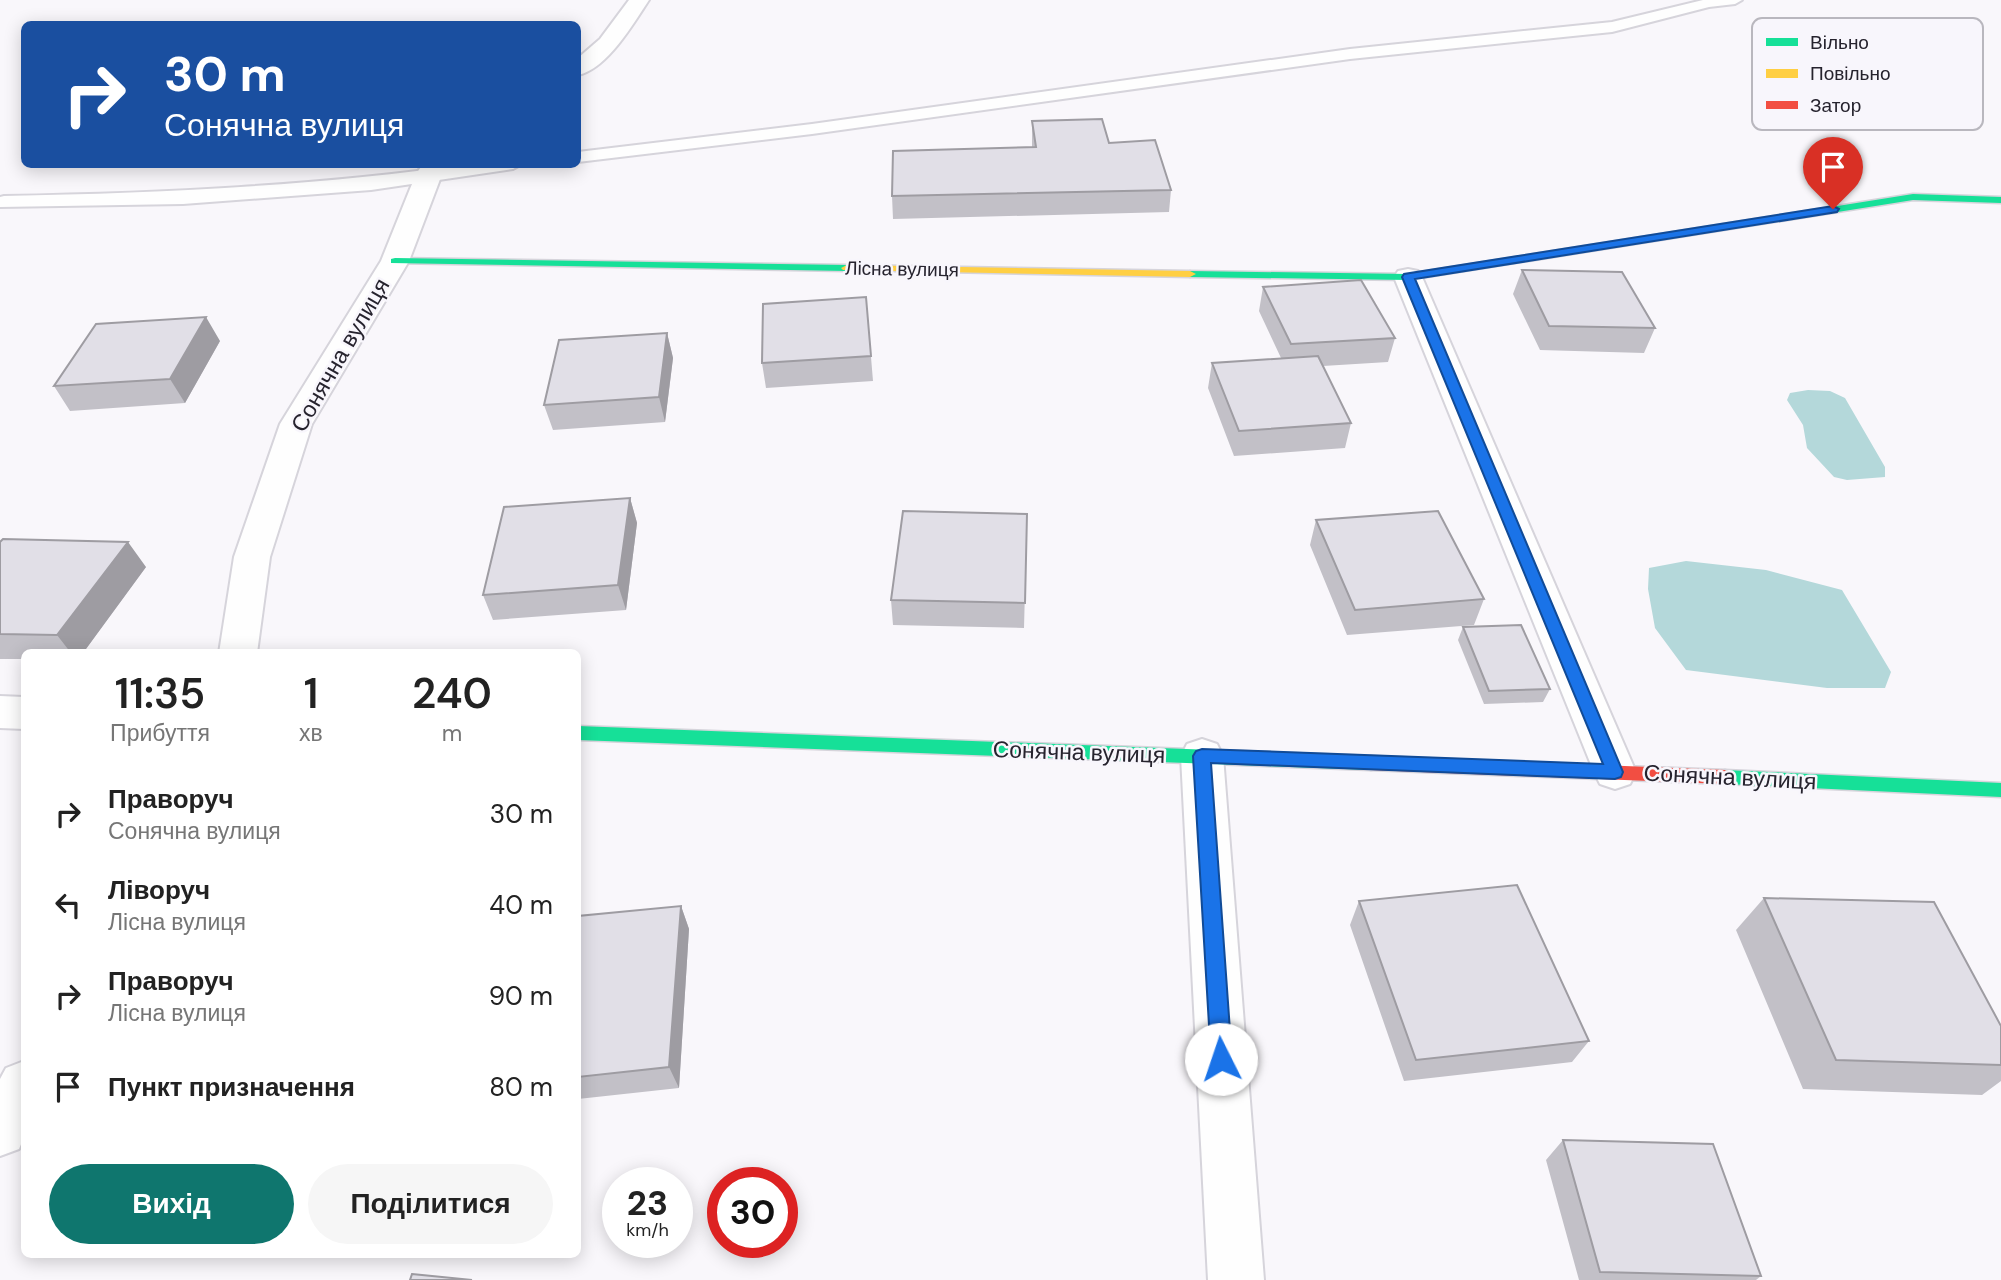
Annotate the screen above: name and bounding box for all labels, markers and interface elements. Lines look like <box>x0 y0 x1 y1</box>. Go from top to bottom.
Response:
legend <box>1752 18 1983 130</box>
text: Вільно <box>1810 30 1869 55</box>
text: 30 m <box>164 42 286 106</box>
icon: right <box>49 49 140 140</box>
text: Повільно <box>1810 61 1891 86</box>
text: Затор <box>1810 93 1861 118</box>
text: Сонячна вулиця <box>164 104 404 146</box>
pin <box>1803 137 1863 209</box>
icon: arrive <box>1814 148 1852 186</box>
street label: Лісна вулиця <box>845 256 959 282</box>
street label: Сонячна вулиця <box>284 273 396 437</box>
text: 11:35 <box>115 666 205 721</box>
text: 1 <box>304 666 318 721</box>
text: 240 <box>412 666 492 721</box>
text: Прибуття <box>110 718 210 748</box>
text: хв <box>299 718 323 748</box>
text: m <box>442 718 462 748</box>
street label: Сонячна вулиця <box>992 734 1166 770</box>
street label: Сонячна вулиця <box>1643 757 1817 797</box>
text: Праворуч <box>108 782 234 816</box>
icon: right <box>49 795 87 833</box>
text: 30 m <box>490 797 553 831</box>
text: Сонячна вулиця <box>108 816 281 846</box>
text: Ліворуч <box>108 873 210 907</box>
icon: left <box>49 886 87 924</box>
text: 40 m <box>489 888 553 922</box>
text: Лісна вулиця <box>108 907 246 937</box>
text: Праворуч <box>108 964 234 998</box>
icon: right <box>49 977 87 1015</box>
text: 90 m <box>489 979 553 1013</box>
text: Лісна вулиця <box>108 998 246 1028</box>
position arrow <box>1184 1022 1258 1096</box>
icon: arrive <box>49 1068 87 1106</box>
text: Пункт призначення <box>108 1070 355 1104</box>
text: 80 m <box>489 1070 553 1104</box>
button: Вихід <box>49 1164 294 1244</box>
button: Поділитися <box>308 1164 553 1244</box>
speed limit sign: 30 <box>707 1167 798 1258</box>
text: 23 <box>627 1180 668 1226</box>
text: km/h <box>626 1218 669 1242</box>

